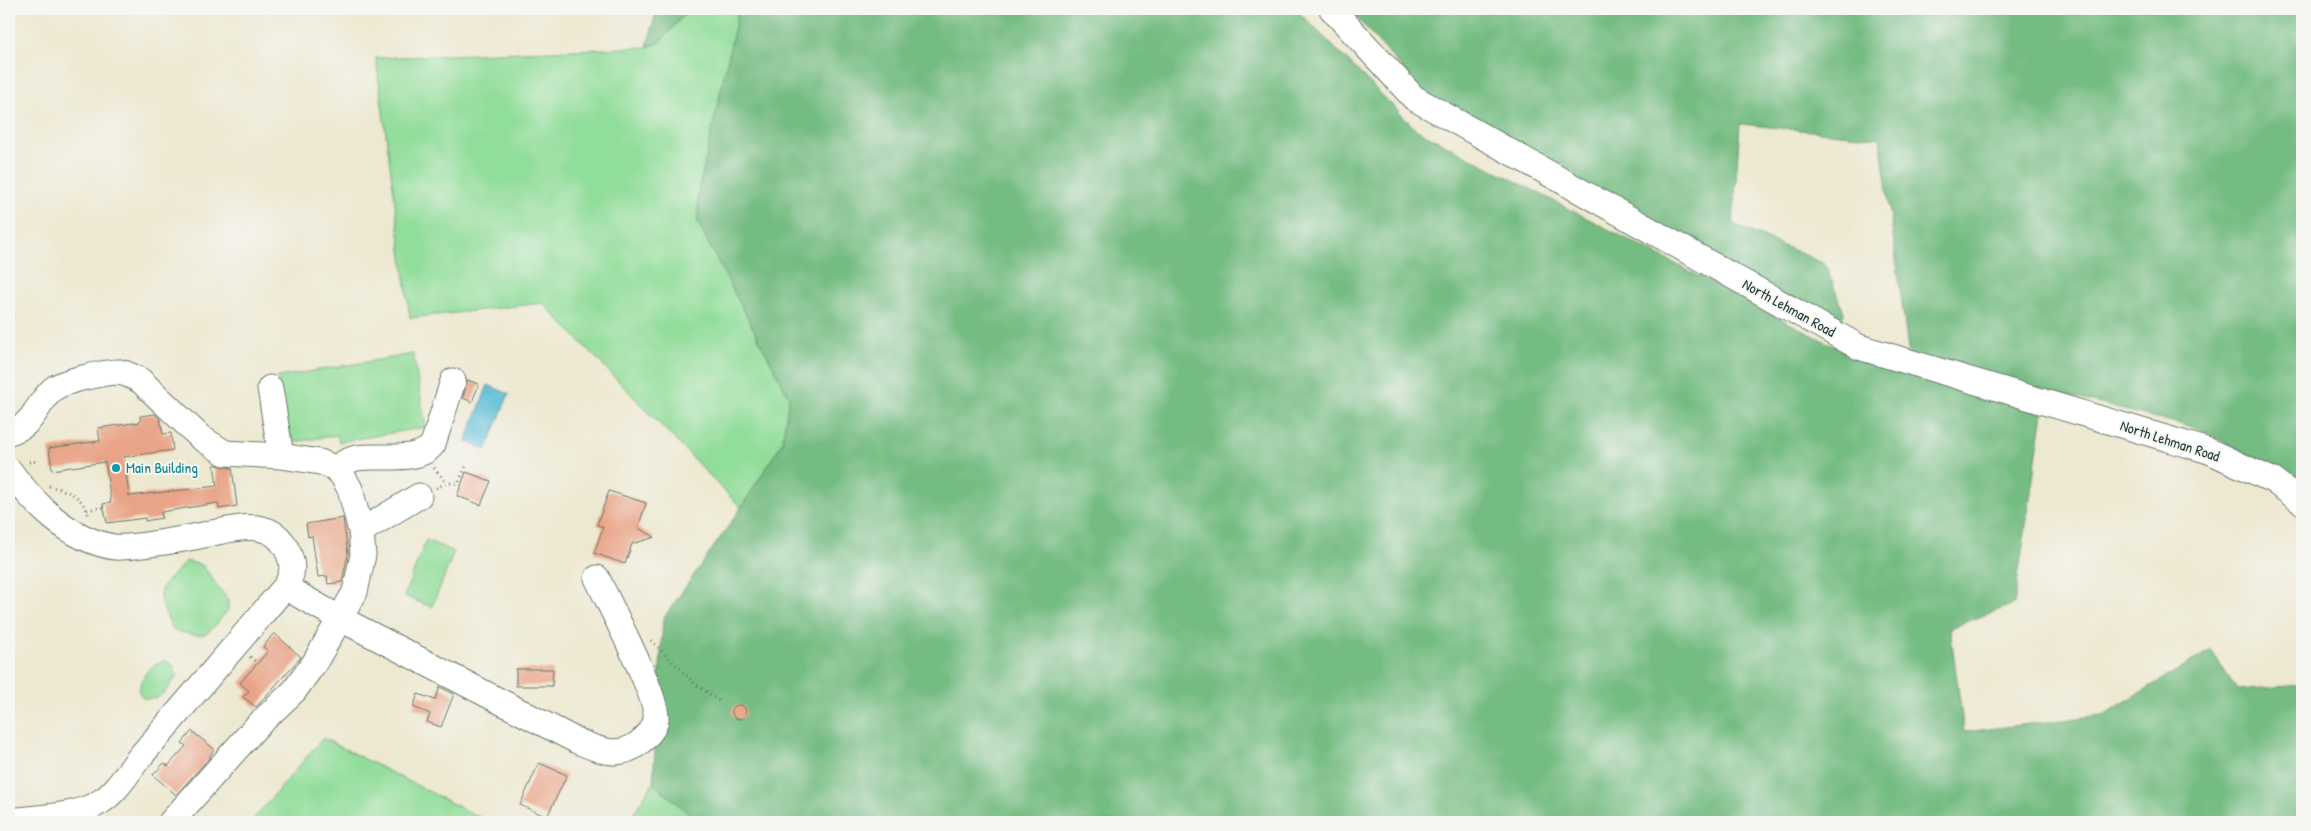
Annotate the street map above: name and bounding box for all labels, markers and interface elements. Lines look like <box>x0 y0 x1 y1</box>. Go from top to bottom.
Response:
street label: North Lehman Road <box>1739 273 1840 342</box>
street label: North Lehman Road <box>2118 415 2223 467</box>
place label: Main Building <box>126 457 198 478</box>
marker: Main Building <box>110 462 122 474</box>

